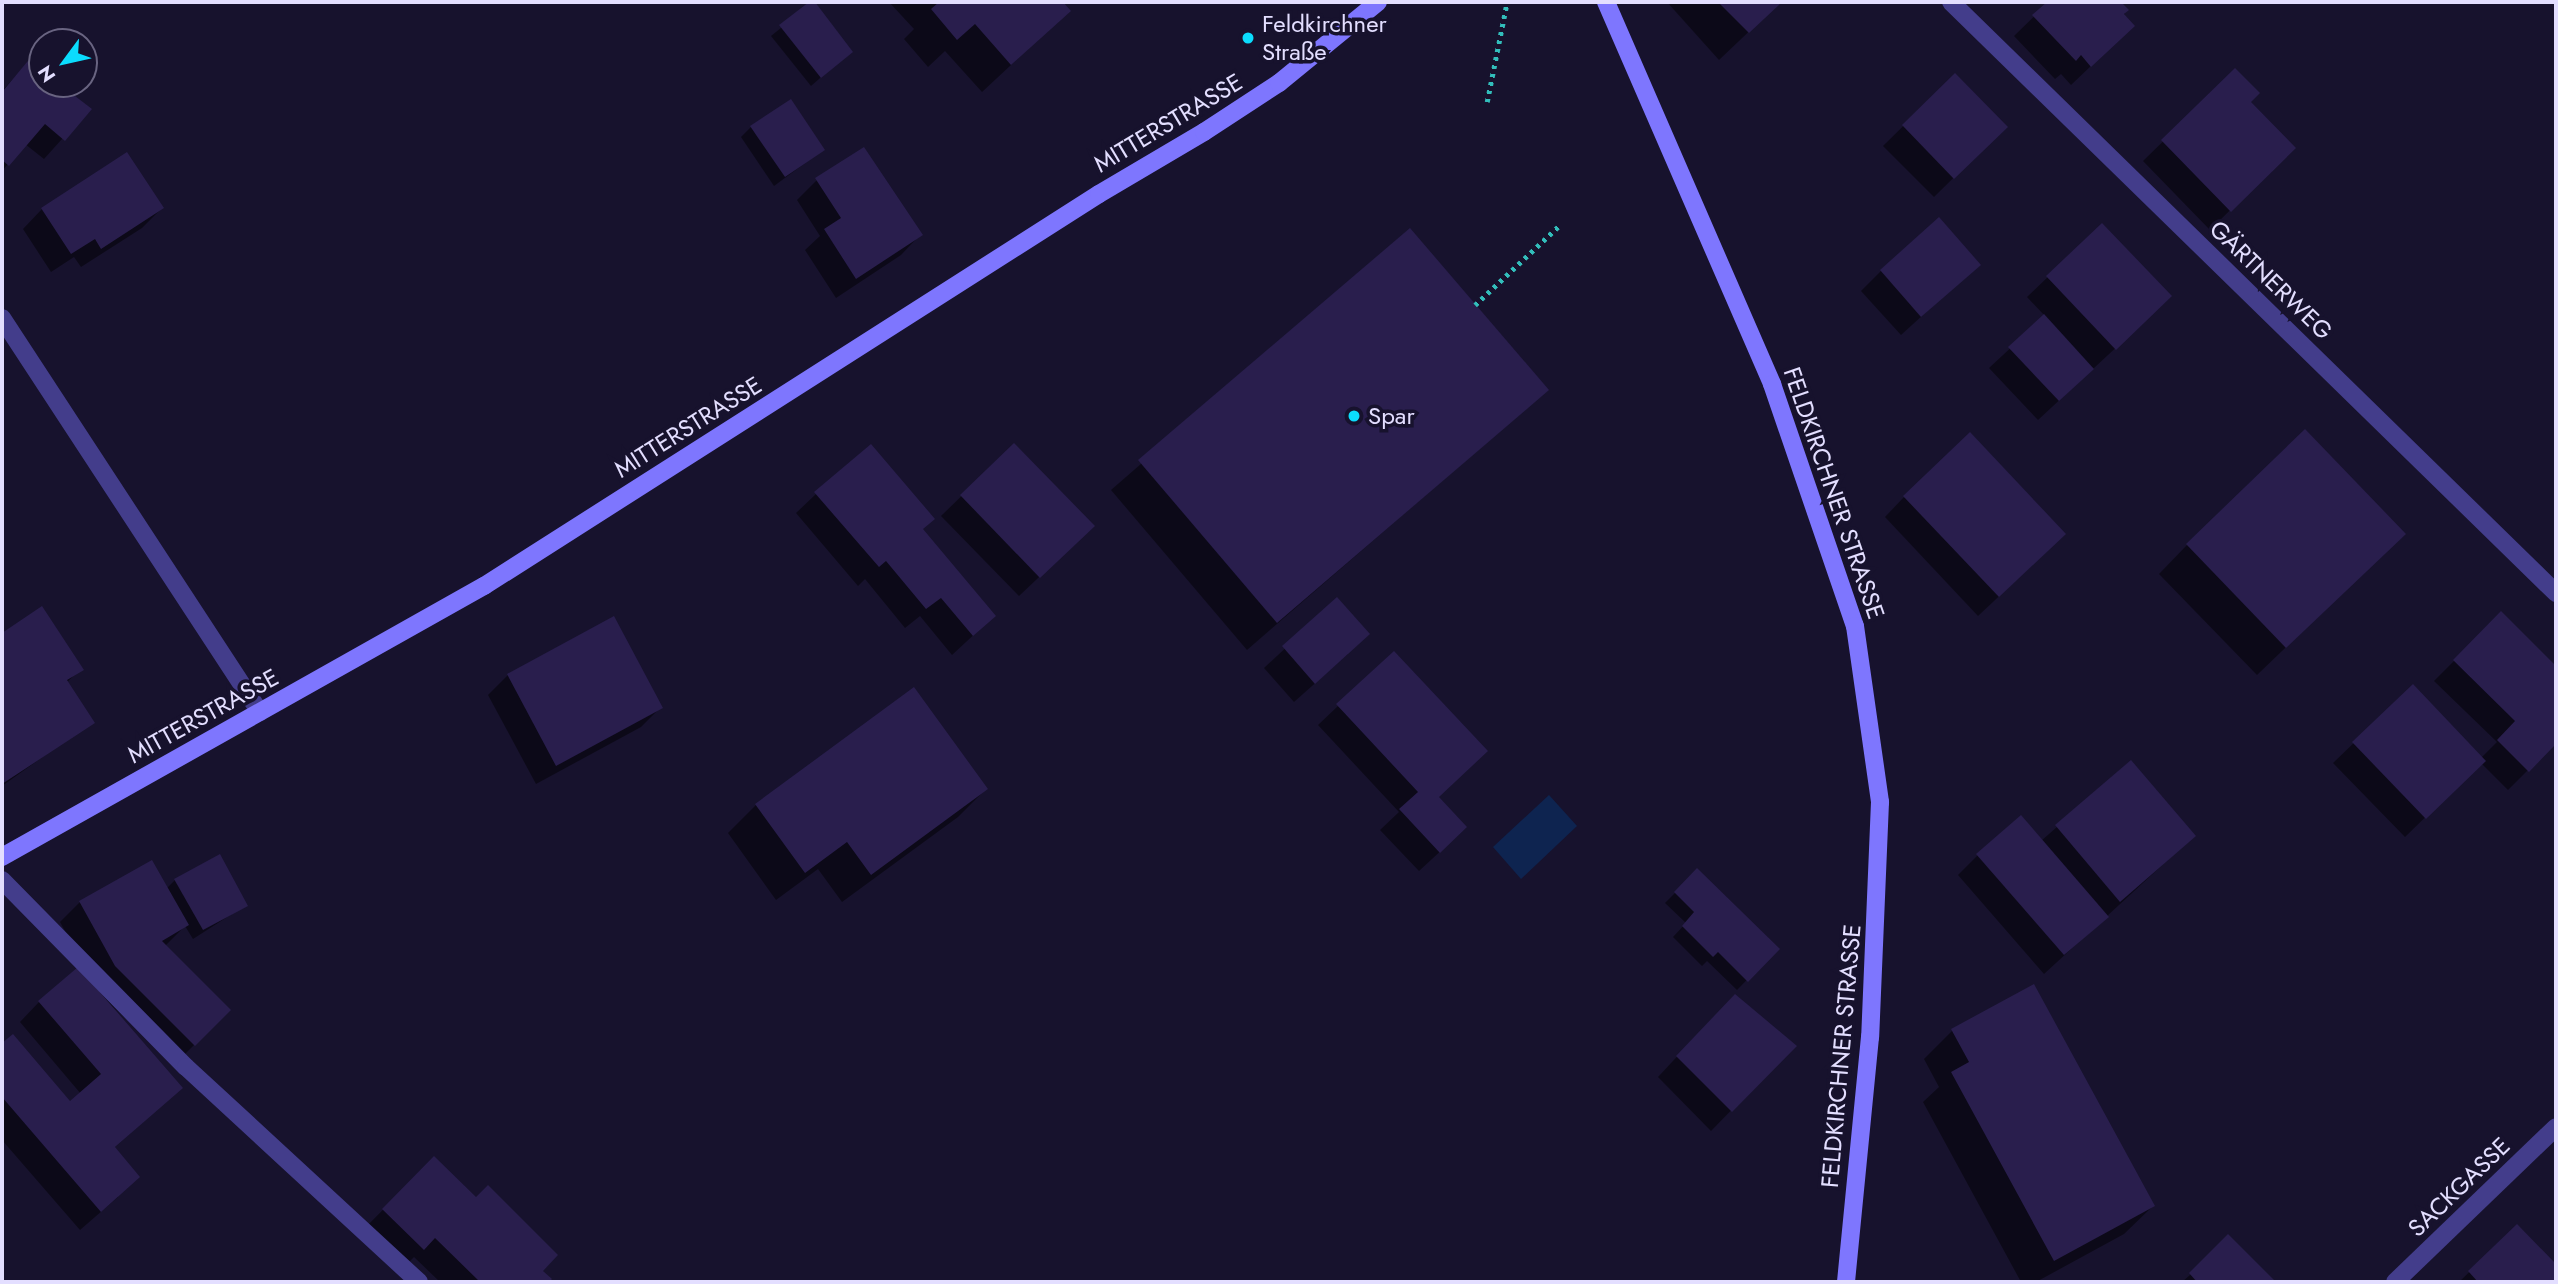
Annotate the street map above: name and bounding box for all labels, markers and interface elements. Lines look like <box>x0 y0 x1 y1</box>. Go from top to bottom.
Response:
place label: Feldkirchner Straße <box>1262 10 1387 66</box>
north arrow <box>28 28 98 98</box>
marker: Feldkirchner Straße <box>1240 30 1256 46</box>
text: N <box>31 60 62 87</box>
street label: MITTERSTRASSE <box>1089 67 1247 179</box>
street label: GÄRTNERWEG <box>2204 214 2338 346</box>
street label: FELDKIRCHNER STRASSE <box>1777 363 1891 623</box>
street label: MITTERSTRASSE <box>609 370 767 484</box>
place label: Spar <box>1368 402 1415 430</box>
marker: Spar <box>1346 408 1362 424</box>
street label: MITTERSTRASSE <box>123 663 283 769</box>
street label: FELDKIRCHNER STRASSE <box>1815 923 1867 1189</box>
street label: SACKGASSE <box>2402 1131 2516 1243</box>

